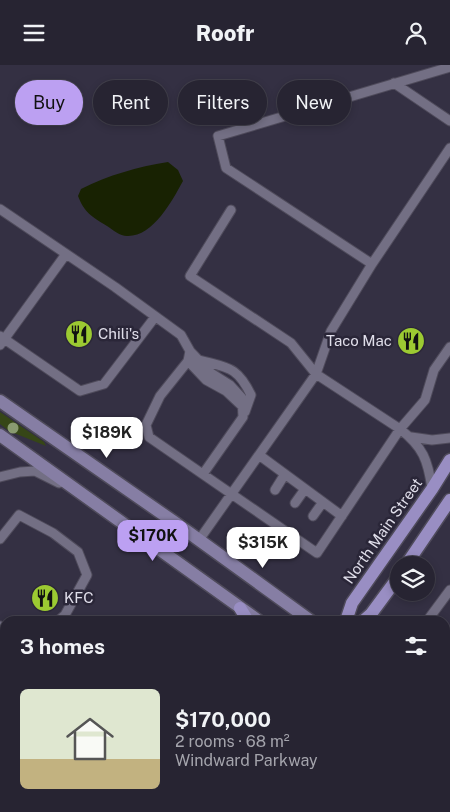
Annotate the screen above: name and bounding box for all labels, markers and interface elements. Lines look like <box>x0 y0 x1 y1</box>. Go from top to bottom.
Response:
icon: menu <box>20 19 48 47</box>
icon: person <box>402 19 430 47</box>
text: Roofr <box>196 20 254 46</box>
chip: Buy <box>15 80 83 125</box>
chip: Rent <box>93 80 168 125</box>
chip: Filters <box>178 80 267 125</box>
chip: New <box>277 80 351 125</box>
restaurant icon: Chili's <box>64 319 94 349</box>
place label: Chili's <box>98 325 139 342</box>
restaurant icon: Taco Mac <box>396 326 426 356</box>
place label: Taco Mac <box>326 332 392 349</box>
pin: $189K <box>72 417 142 459</box>
text: $189K <box>82 423 132 442</box>
street label: North Main Street <box>340 475 425 587</box>
pin: $170K <box>118 519 188 562</box>
text: $170K <box>128 526 178 545</box>
pin: $315K <box>228 527 298 569</box>
text: $315K <box>238 533 288 552</box>
map controls <box>390 556 435 601</box>
button: layers <box>390 556 435 601</box>
restaurant icon: KFC <box>30 583 60 613</box>
place label: KFC <box>64 589 93 606</box>
icon: filters <box>402 632 430 660</box>
text: 3 homes <box>20 634 105 659</box>
text: $170,000 <box>175 707 271 732</box>
icon: home <box>60 709 120 769</box>
text: 2 rooms · 68 m² <box>175 732 290 751</box>
text: Windward Parkway <box>175 751 318 770</box>

